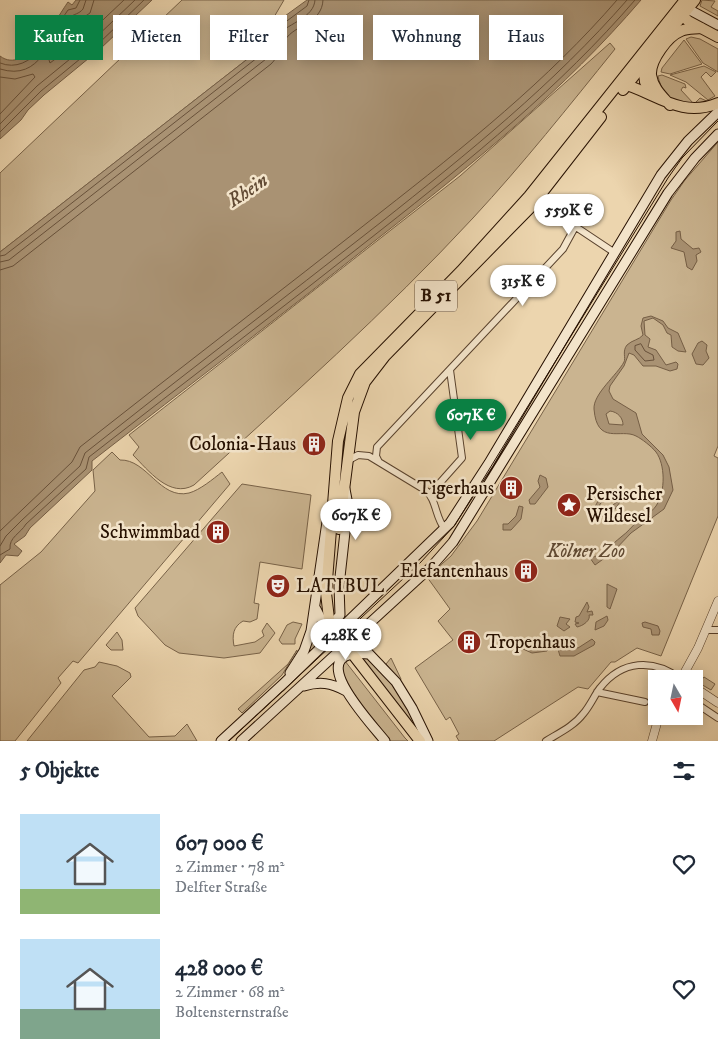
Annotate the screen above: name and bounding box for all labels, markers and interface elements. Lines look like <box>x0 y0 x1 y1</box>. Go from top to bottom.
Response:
chip: Kaufen <box>15 15 103 60</box>
chip: Mieten <box>113 15 200 60</box>
chip: Filter <box>210 15 287 60</box>
chip: Neu <box>297 15 363 60</box>
chip: Wohnung <box>373 15 479 60</box>
chip: Haus <box>489 15 563 60</box>
water label: Rhein <box>222 168 273 214</box>
pin: 559K € <box>528 194 610 236</box>
text: 559K € <box>545 200 593 220</box>
pin: 315K € <box>482 264 564 307</box>
text: 315K € <box>501 271 545 291</box>
road number: B 51 <box>415 280 457 312</box>
pin: 607K € <box>430 398 512 441</box>
text: 607K € <box>446 405 496 425</box>
building icon: Colonia-Haus <box>301 431 327 457</box>
place label: Colonia-Haus <box>189 433 296 456</box>
building icon: Tigerhaus <box>498 475 524 501</box>
place label: Tigerhaus <box>417 477 494 500</box>
place label: Persischer Wildesel <box>585 483 662 528</box>
place icon: Persischer Wildesel <box>556 492 582 518</box>
pin: 607K € <box>315 498 397 541</box>
text: 607K € <box>331 505 381 525</box>
building icon: Schwimmbad <box>205 519 231 545</box>
place label: Schwimmbad <box>100 521 201 544</box>
park label: Kölner Zoo <box>546 540 625 563</box>
building icon: Elefantenhaus <box>513 558 539 584</box>
place label: Elefantenhaus <box>400 560 508 583</box>
theatre icon: LATIBUL <box>265 573 291 599</box>
place label: LATIBUL <box>296 575 384 598</box>
pin: 428K € <box>305 618 387 661</box>
text: 428K € <box>321 625 371 645</box>
building icon: Tropenhaus <box>456 629 482 655</box>
place label: Tropenhaus <box>486 631 576 654</box>
north arrow <box>648 670 702 725</box>
map controls <box>648 670 703 725</box>
icon: filters <box>670 757 698 785</box>
text: 5 Objekte <box>20 758 99 784</box>
text: 607 000 € <box>175 831 264 857</box>
icon: home <box>60 834 120 894</box>
icon: heart <box>670 850 698 878</box>
text: 2 Zimmer · 78 m² <box>175 857 285 877</box>
text: Delfter Straße <box>175 877 267 897</box>
text: 428 000 € <box>175 956 263 982</box>
icon: home <box>60 959 120 1019</box>
icon: heart <box>670 975 698 1003</box>
text: 2 Zimmer · 68 m² <box>175 982 284 1002</box>
text: Boltensternstraße <box>175 1002 289 1022</box>

